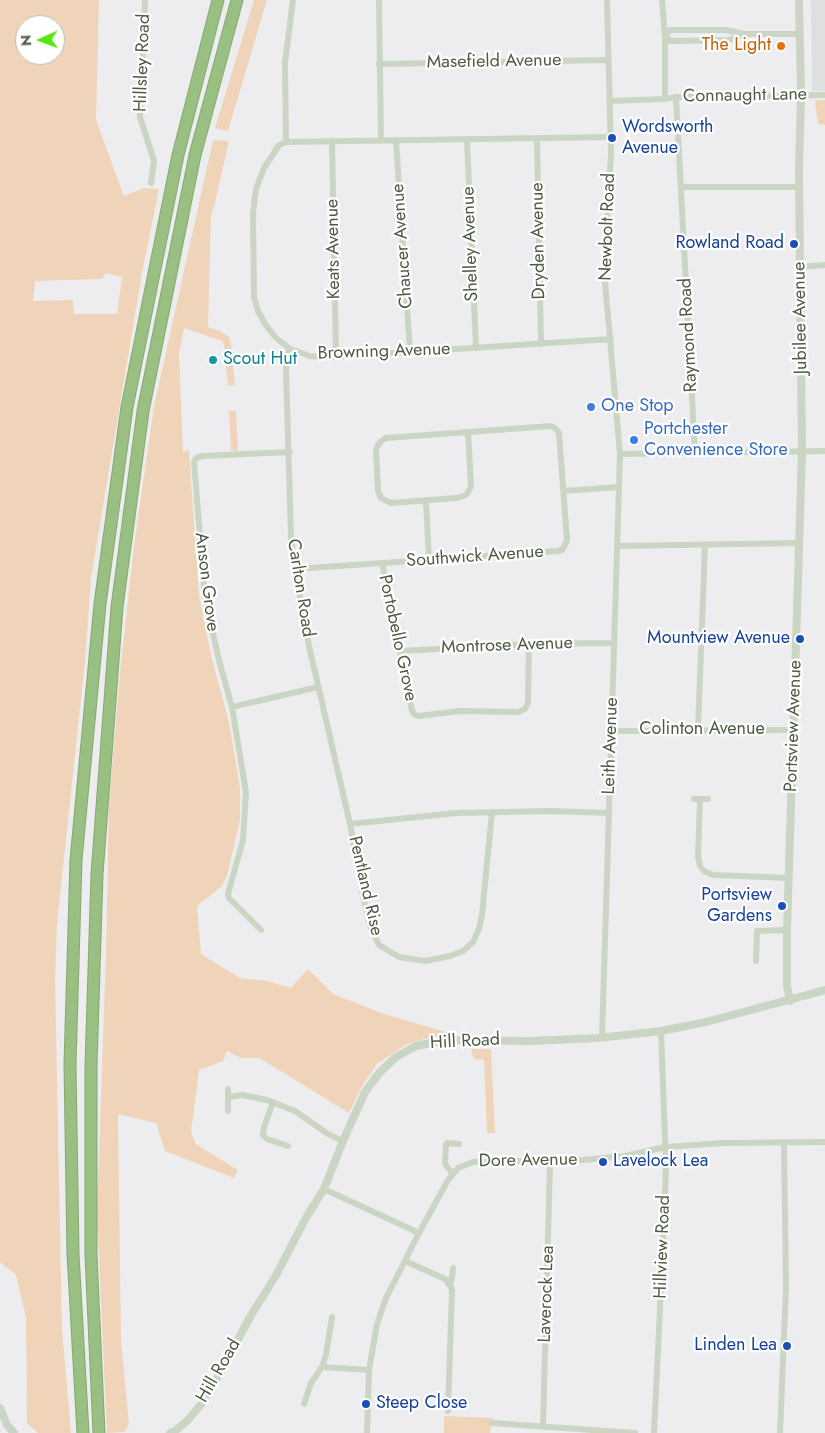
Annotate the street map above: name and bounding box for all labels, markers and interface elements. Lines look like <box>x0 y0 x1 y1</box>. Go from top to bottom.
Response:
street label: Hillsley Road <box>130 13 156 113</box>
north arrow <box>15 15 65 65</box>
text: N <box>16 35 36 46</box>
place label: The Light <box>702 35 771 57</box>
marker: The Light <box>775 40 787 52</box>
street label: Masefield Avenue <box>426 50 562 74</box>
street label: Connaught Lane <box>683 84 807 108</box>
place label: Wordsworth Avenue <box>622 117 714 160</box>
marker: Wordsworth Avenue <box>606 132 618 144</box>
street label: Newbolt Road <box>595 173 621 281</box>
street label: Dryden Avenue <box>527 182 551 300</box>
street label: Chaucer Avenue <box>388 183 418 309</box>
street label: Shelley Avenue <box>458 186 484 302</box>
street label: Keats Avenue <box>322 199 346 299</box>
place label: Rowland Road <box>675 233 784 255</box>
marker: Rowland Road <box>788 238 800 250</box>
street label: Jubilee Avenue <box>789 261 813 375</box>
street label: Raymond Road <box>675 277 703 393</box>
street label: Browning Avenue <box>317 339 451 365</box>
place label: Scout Hut <box>223 349 297 371</box>
marker: Scout Hut <box>207 354 219 366</box>
place label: One Stop <box>601 396 674 418</box>
marker: One Stop <box>585 401 597 413</box>
place label: Portchester Convenience Store <box>644 419 788 462</box>
marker: Portchester Convenience Store <box>628 434 640 446</box>
street label: Anson Grove <box>189 531 223 633</box>
street label: Carlton Road <box>282 537 318 639</box>
street label: Southwick Avenue <box>406 541 544 573</box>
street label: Portobello Grove <box>373 573 421 703</box>
place label: Mountview Avenue <box>647 628 790 650</box>
street label: Montrose Avenue <box>441 633 573 659</box>
marker: Mountview Avenue <box>794 633 806 645</box>
street label: Portsview Avenue <box>781 660 807 792</box>
street label: Leith Avenue <box>599 697 623 795</box>
street label: Colinton Avenue <box>639 719 765 741</box>
street label: Pentland Rise <box>343 834 387 938</box>
place label: Portsview Gardens <box>701 885 772 928</box>
marker: Portsview Gardens <box>776 900 788 912</box>
street label: Hill Road <box>429 1029 501 1055</box>
street label: Dore Avenue <box>478 1149 578 1173</box>
place label: Lavelock Lea <box>613 1151 709 1173</box>
marker: Lavelock Lea <box>597 1156 609 1168</box>
street label: Hillview Road <box>650 1195 676 1299</box>
street label: Laverock Lea <box>535 1245 559 1343</box>
street label: Hill Road <box>192 1335 246 1407</box>
place label: Linden Lea <box>694 1335 777 1357</box>
marker: Linden Lea <box>781 1340 793 1352</box>
place label: Steep Close <box>376 1393 467 1415</box>
marker: Steep Close <box>360 1398 372 1410</box>

